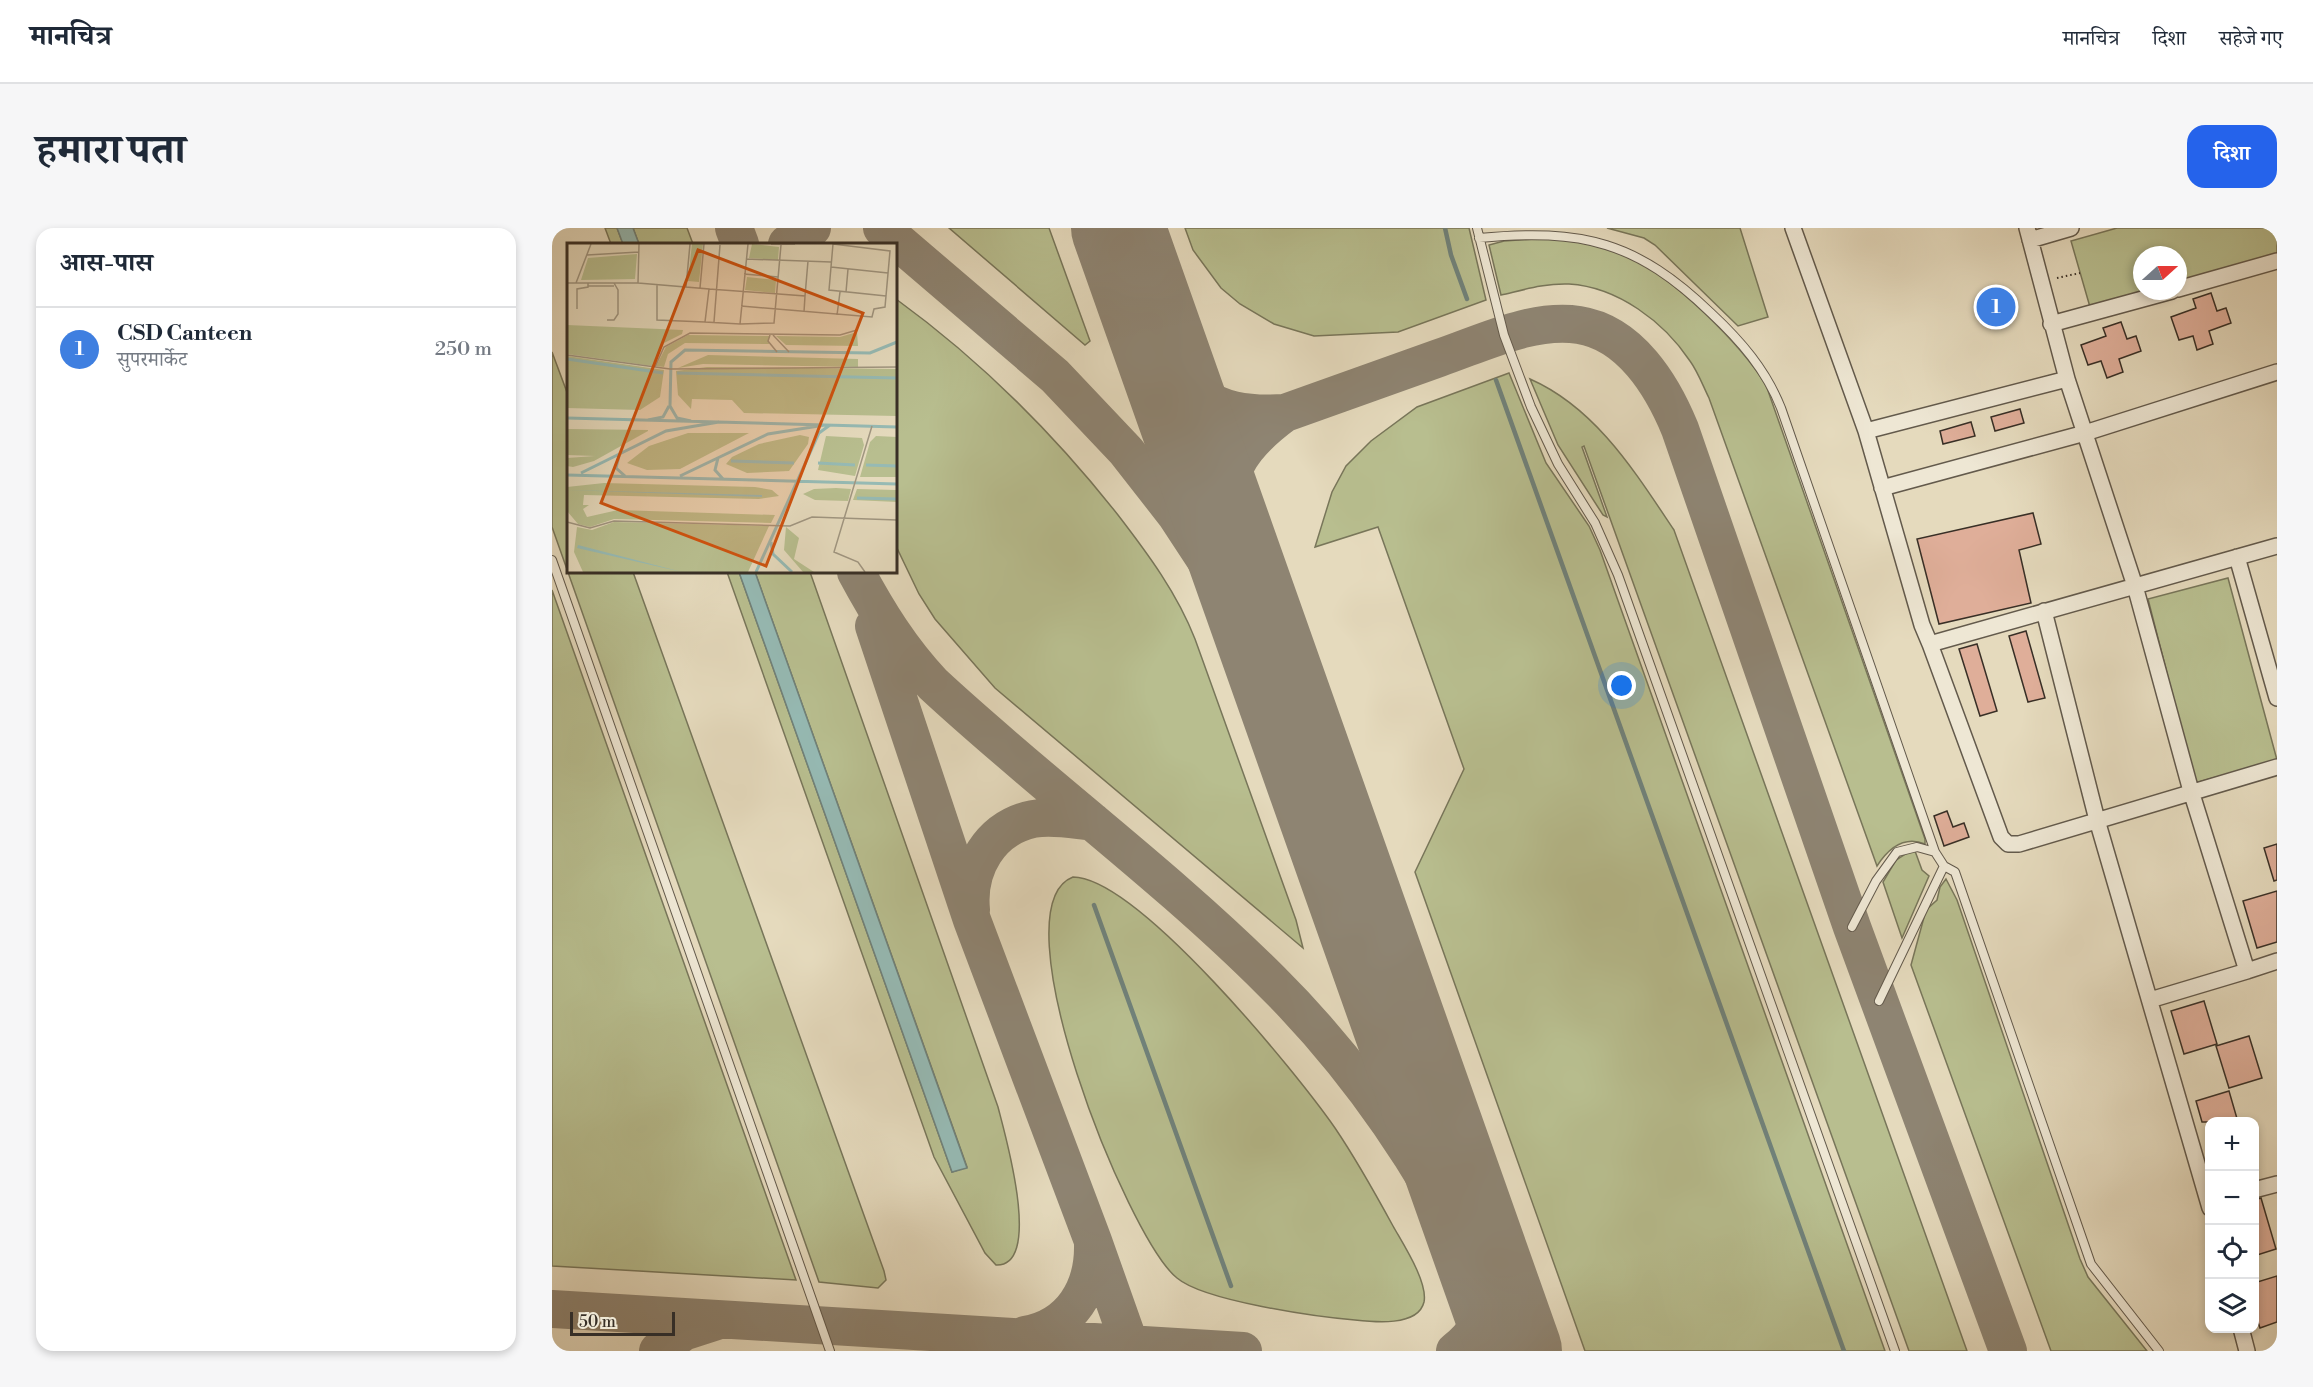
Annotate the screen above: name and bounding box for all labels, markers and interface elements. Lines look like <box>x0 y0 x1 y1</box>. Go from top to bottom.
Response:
text: मानचित्र <box>30 19 112 54</box>
text: मानचित्र <box>2063 26 2120 52</box>
text: दिशा <box>2153 26 2186 52</box>
text: सहेजे गए <box>2219 26 2283 52</box>
text: हमारा पता <box>36 124 186 177</box>
button: दिशा <box>2187 125 2277 188</box>
inset map <box>567 243 897 573</box>
north arrow <box>2133 246 2187 300</box>
text: आस-पास <box>60 247 153 279</box>
pin: 1 <box>1976 284 2016 329</box>
text: CSD Canteen <box>117 320 252 347</box>
text: 1 <box>75 337 84 362</box>
text: 250 m <box>435 337 492 362</box>
text: सुपरमार्केट <box>117 348 187 373</box>
your location <box>1607 671 1636 700</box>
map controls <box>2205 1117 2259 1333</box>
button: + <box>2205 1117 2259 1171</box>
button: − <box>2205 1171 2259 1225</box>
button: locate <box>2205 1225 2259 1279</box>
button: layers <box>2205 1279 2259 1333</box>
scale bar <box>570 1309 675 1336</box>
text: 50 m <box>579 1312 616 1332</box>

